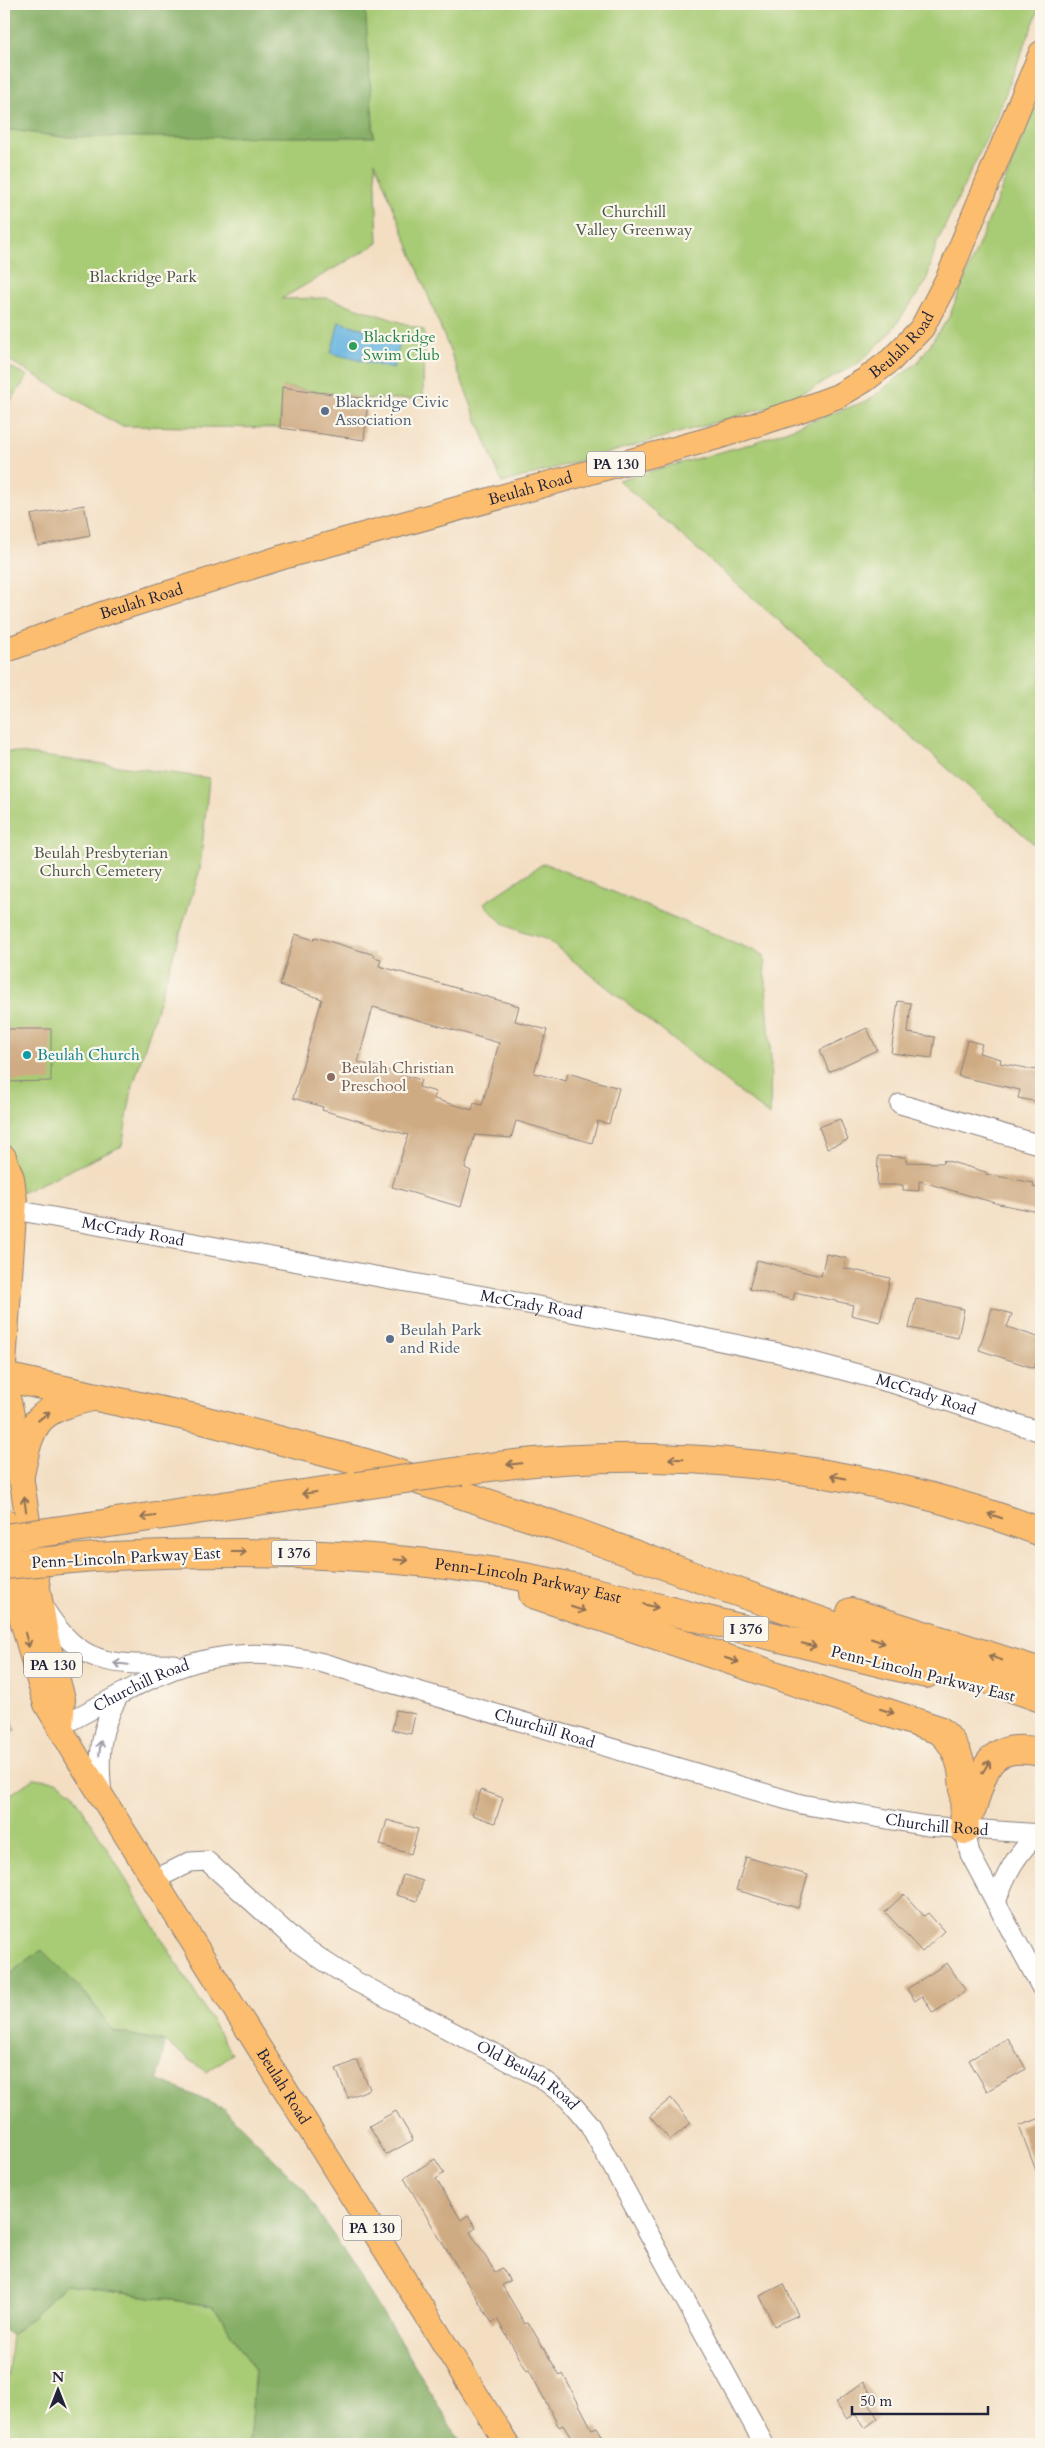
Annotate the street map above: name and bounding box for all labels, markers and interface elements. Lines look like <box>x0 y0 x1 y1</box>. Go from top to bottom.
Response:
park label: Churchill Valley Greenway <box>575 201 693 241</box>
park label: Blackridge Park <box>89 266 197 288</box>
street label: Beulah Road <box>865 308 940 384</box>
place label: Blackridge Swim Club <box>363 326 440 366</box>
marker: Blackridge Swim Club <box>347 340 359 352</box>
place label: Blackridge Civic Association <box>335 391 449 431</box>
marker: Blackridge Civic Association <box>319 405 331 417</box>
road number: PA 130 <box>587 452 645 476</box>
street label: Beulah Road <box>486 467 575 511</box>
street label: Beulah Road <box>97 578 186 625</box>
park label: Beulah Presbyterian Church Cemetery <box>34 842 168 882</box>
place label: Beulah Church <box>37 1044 140 1066</box>
marker: Beulah Church <box>21 1049 33 1061</box>
place label: Beulah Christian Preschool <box>341 1057 454 1097</box>
marker: Beulah Christian Preschool <box>325 1071 337 1083</box>
street label: McCrady Road <box>80 1211 187 1252</box>
street label: McCrady Road <box>478 1285 585 1325</box>
place label: Beulah Park and Ride <box>400 1319 482 1359</box>
marker: Beulah Park and Ride <box>384 1333 396 1345</box>
street label: McCrady Road <box>874 1368 979 1421</box>
one-way arrow <box>37 1411 51 1421</box>
one-way arrow <box>668 1454 684 1464</box>
one-way arrow <box>506 1459 522 1469</box>
one-way arrow <box>830 1471 846 1481</box>
one-way arrow <box>301 1489 317 1499</box>
one-way arrow <box>19 1496 29 1512</box>
one-way arrow <box>988 1511 1003 1520</box>
one-way arrow <box>141 1512 157 1522</box>
road number: I 376 <box>272 1540 316 1566</box>
street label: Penn-Lincoln Parkway East <box>31 1542 221 1574</box>
one-way arrow <box>231 1548 247 1557</box>
street label: Penn-Lincoln Parkway East <box>434 1553 623 1609</box>
one-way arrow <box>393 1555 409 1565</box>
one-way arrow <box>643 1602 659 1611</box>
one-way arrow <box>570 1605 585 1614</box>
road number: I 376 <box>724 1616 768 1642</box>
one-way arrow <box>23 1631 33 1647</box>
one-way arrow <box>870 1637 886 1646</box>
street label: Penn-Lincoln Parkway East <box>829 1640 1017 1708</box>
one-way arrow <box>800 1641 816 1650</box>
road number: PA 130 <box>24 1652 82 1678</box>
one-way arrow <box>987 1652 1003 1662</box>
street label: Churchill Road <box>89 1654 192 1717</box>
one-way arrow <box>724 1656 740 1665</box>
one-way arrow <box>114 1659 130 1669</box>
street label: Churchill Road <box>492 1703 598 1754</box>
one-way arrow <box>878 1707 894 1717</box>
one-way arrow <box>95 1740 105 1756</box>
one-way arrow <box>981 1760 991 1774</box>
street label: Churchill Road <box>883 1808 990 1841</box>
street label: Old Beulah Road <box>473 2035 584 2115</box>
street label: Beulah Road <box>251 2044 316 2129</box>
road number: PA 130 <box>343 2216 401 2240</box>
north arrow <box>32 2366 82 2416</box>
text: N <box>52 2368 64 2387</box>
scale bar <box>852 2383 989 2415</box>
text: 50 m <box>860 2391 892 2411</box>

